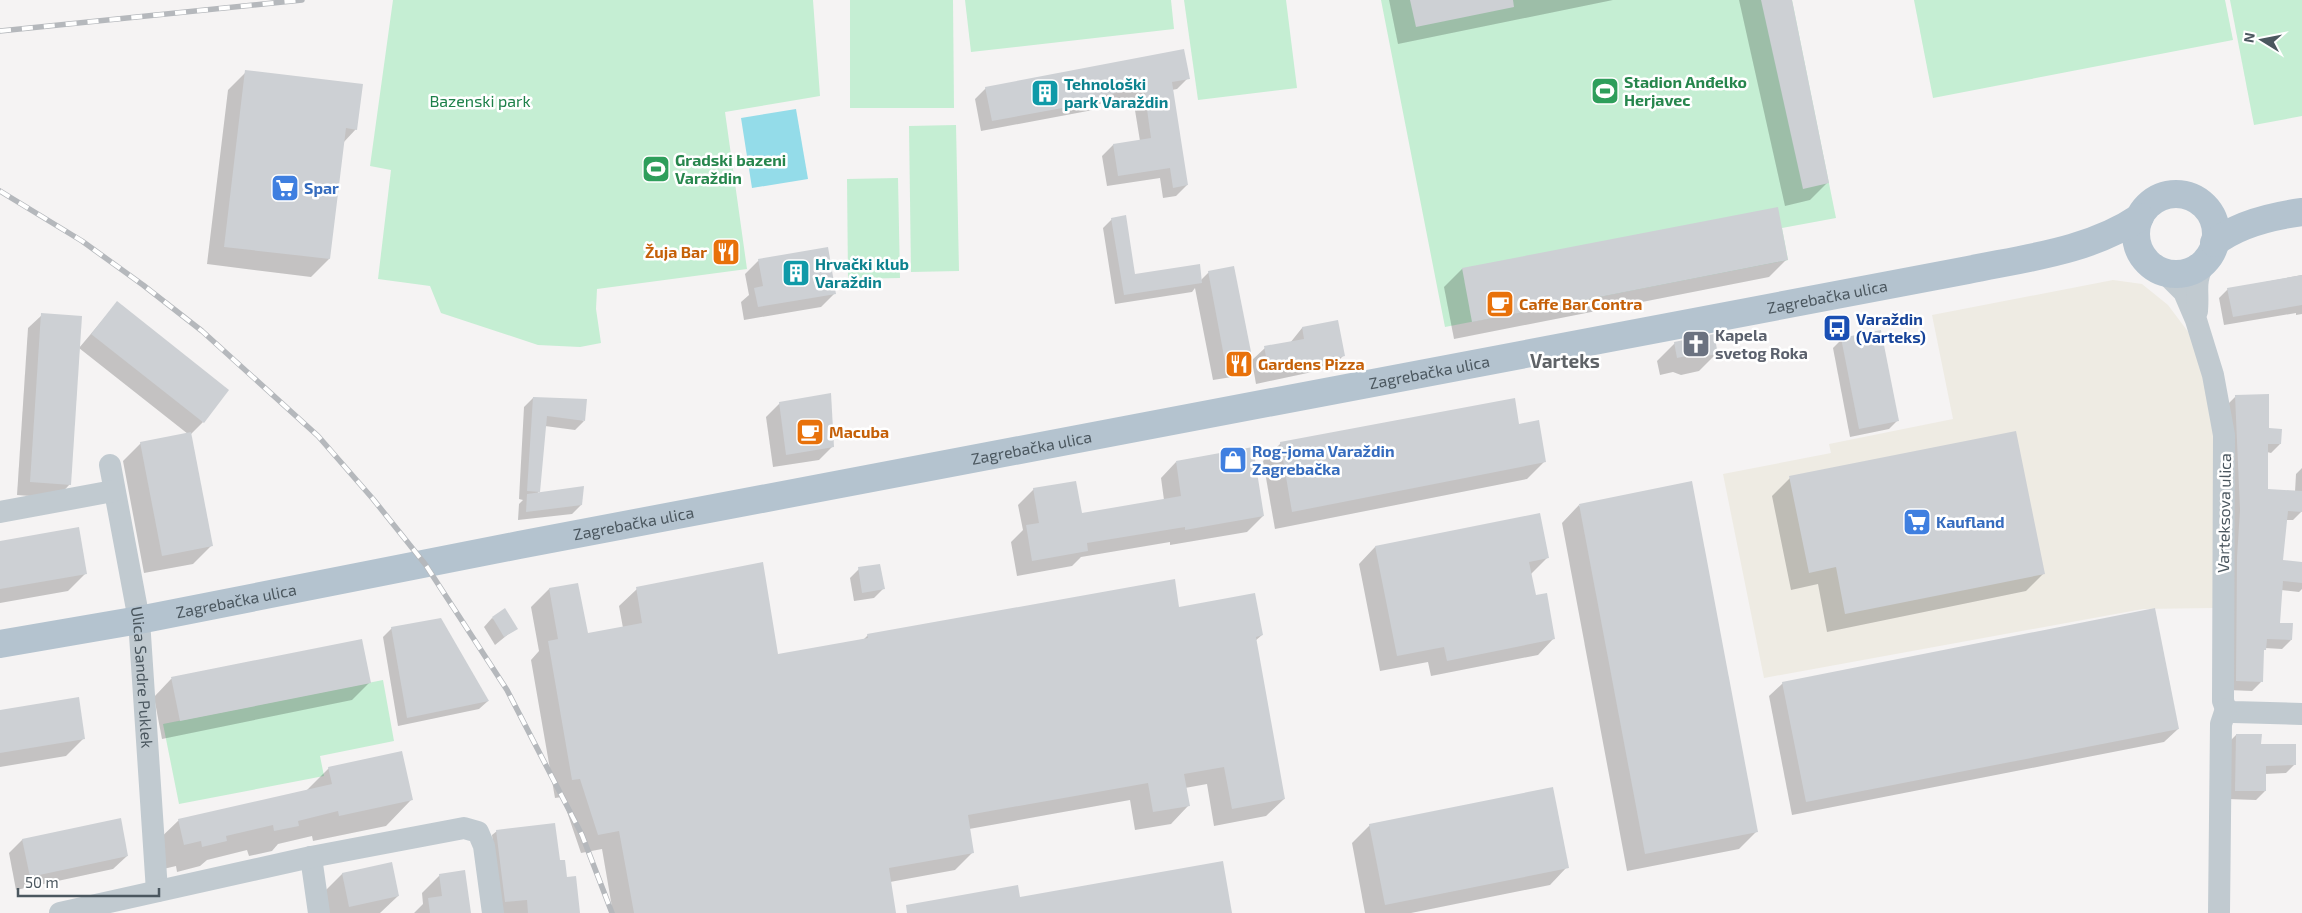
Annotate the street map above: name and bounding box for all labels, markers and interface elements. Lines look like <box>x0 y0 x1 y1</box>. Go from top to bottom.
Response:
north arrow <box>2237 15 2287 65</box>
text: N <box>2239 31 2258 44</box>
place label: Stadion Anđelko Herjavec <box>1624 72 1747 109</box>
place label: Tehnološki park Varaždin <box>1064 74 1168 111</box>
sports icon: Stadion Anđelko Herjavec <box>1590 76 1620 106</box>
building icon: Tehnološki park Varaždin <box>1030 78 1060 108</box>
park label: Bazenski park <box>429 91 531 110</box>
place label: Gradski bazeni Varaždin <box>675 150 786 187</box>
sports icon: Gradski bazeni Varaždin <box>641 154 671 184</box>
supermarket icon: Spar <box>270 173 300 203</box>
place label: Spar <box>304 178 339 197</box>
restaurant icon: Žuja Bar <box>711 237 741 267</box>
place label: Žuja Bar <box>645 242 707 261</box>
place label: Hrvački klub Varaždin <box>815 254 909 291</box>
building icon: Hrvački klub Varaždin <box>781 258 811 288</box>
street label: Zagrebačka ulica <box>1765 275 1889 317</box>
cafe icon: Caffe Bar Contra <box>1485 289 1515 319</box>
place label: Caffe Bar Contra <box>1519 294 1642 313</box>
place label: Varaždin (Varteks) <box>1856 309 1926 346</box>
bus stop icon: Varaždin (Varteks) <box>1822 313 1852 343</box>
place label: Kapela svetog Roka <box>1715 325 1808 362</box>
church icon: Kapela svetog Roka <box>1681 329 1711 359</box>
restaurant icon: Gardens Pizza <box>1224 349 1254 379</box>
district label: Varteks <box>1530 349 1600 372</box>
street label: Zagrebačka ulica <box>1367 351 1491 392</box>
place label: Gardens Pizza <box>1258 354 1365 373</box>
cafe icon: Macuba <box>795 417 825 447</box>
place label: Macuba <box>829 422 889 441</box>
street label: Zagrebačka ulica <box>969 427 1093 468</box>
place label: Rog-joma Varaždin Zagrebačka <box>1252 441 1395 478</box>
shop icon: Rog-joma Varaždin Zagrebačka <box>1218 445 1248 475</box>
street label: Varteksova ulica <box>2213 453 2234 573</box>
street label: Zagrebačka ulica <box>572 502 695 544</box>
supermarket icon: Kaufland <box>1902 507 1932 537</box>
place label: Kaufland <box>1936 512 2005 531</box>
street label: Zagrebačka ulica <box>174 579 298 622</box>
street label: Ulica Sandre Puklek <box>128 604 157 749</box>
scale bar <box>18 866 159 898</box>
text: 50 m <box>25 873 59 891</box>

